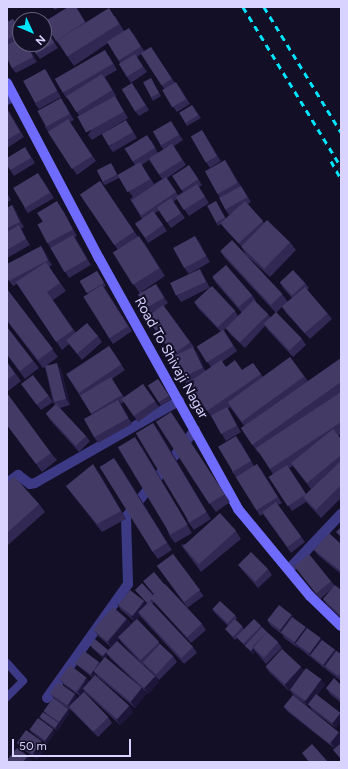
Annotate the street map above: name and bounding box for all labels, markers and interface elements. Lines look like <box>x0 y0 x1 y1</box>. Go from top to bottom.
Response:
north arrow <box>12 12 52 52</box>
text: N <box>33 32 48 48</box>
street label: Road To Shivaji Nagar <box>131 294 211 422</box>
scale bar <box>14 731 133 757</box>
text: 50 m <box>19 739 47 753</box>

